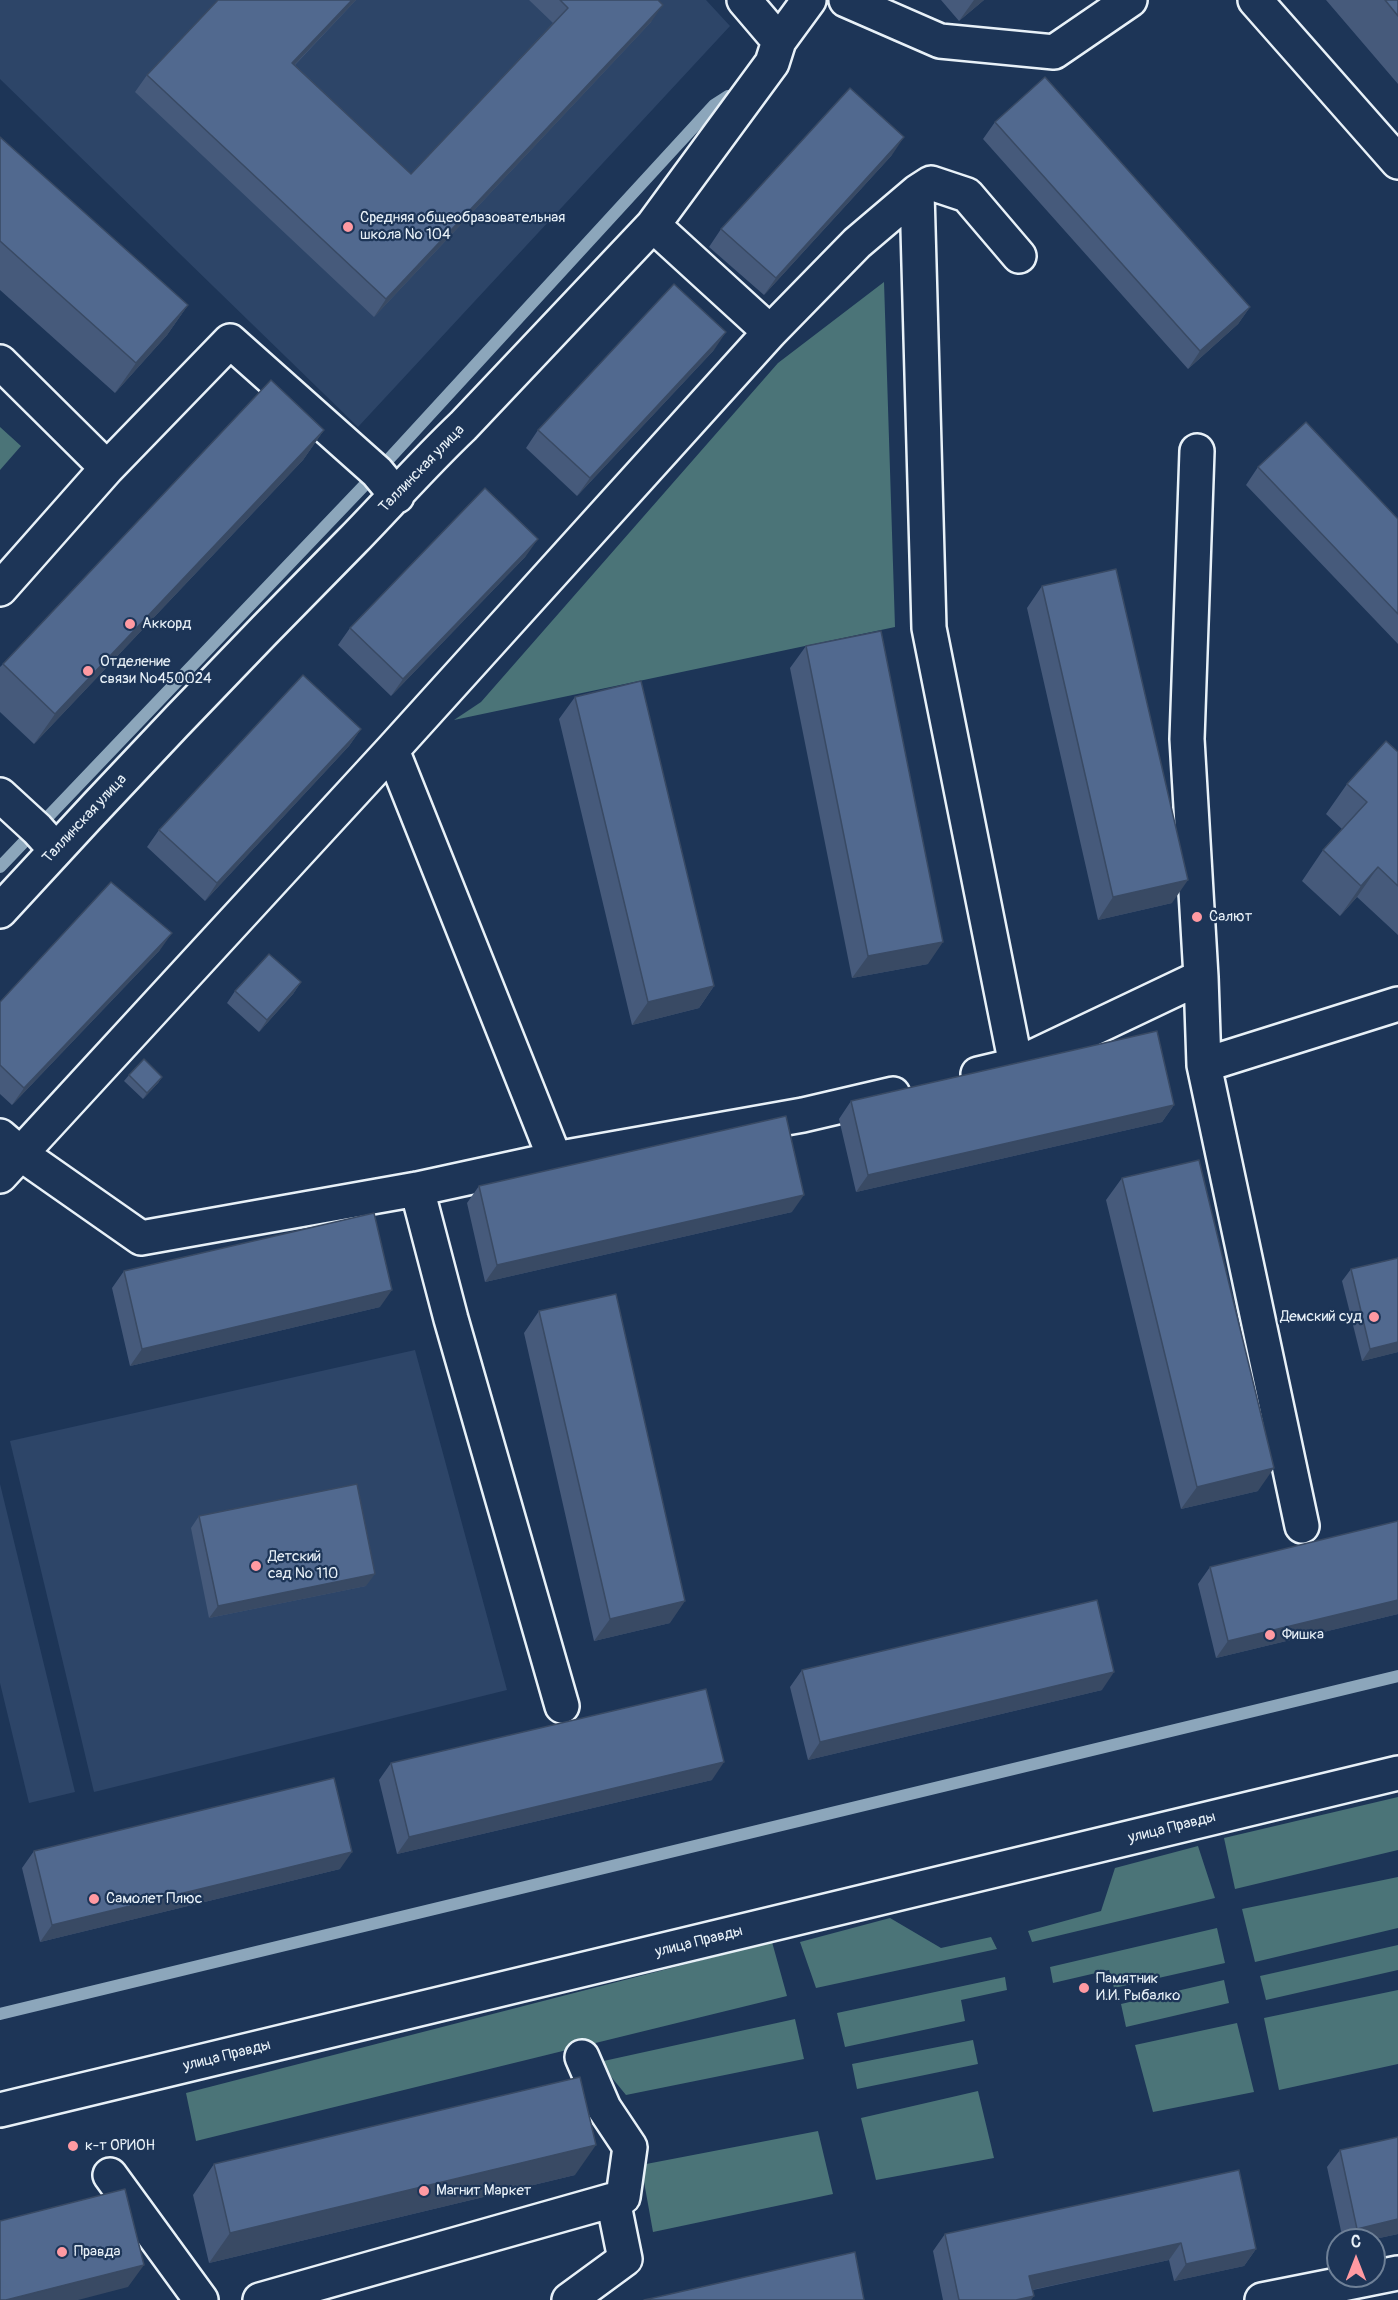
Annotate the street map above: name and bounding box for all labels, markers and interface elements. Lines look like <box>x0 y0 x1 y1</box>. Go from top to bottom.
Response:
place label: Средняя общеобразовательная школа № 104 <box>360 209 565 244</box>
marker: Средняя общеобразовательная школа № 104 <box>341 220 355 234</box>
street label: Таллинская улица <box>376 421 468 517</box>
place label: Аккорд <box>142 615 191 633</box>
marker: Аккорд <box>123 617 137 631</box>
place label: Отделение связи №450024 <box>100 653 212 688</box>
marker: Отделение связи №450024 <box>81 664 95 678</box>
street label: Таллинская улица <box>39 771 131 867</box>
place label: Салют <box>1209 908 1252 926</box>
marker: Салют <box>1190 910 1204 924</box>
place label: Демский суд <box>1280 1308 1362 1326</box>
marker: Демский суд <box>1367 1310 1381 1324</box>
place label: Детский сад № 110 <box>268 1548 338 1583</box>
marker: Детский сад № 110 <box>249 1559 263 1573</box>
place label: Фишка <box>1282 1626 1324 1644</box>
marker: Фишка <box>1263 1628 1277 1642</box>
street label: улица Правды <box>1126 1808 1218 1848</box>
place label: Самолет Плюс <box>106 1890 202 1908</box>
marker: Самолет Плюс <box>87 1892 101 1906</box>
street label: улица Правды <box>653 1922 745 1962</box>
place label: Памятник И.И. Рыбалко <box>1096 1970 1180 2005</box>
marker: Памятник И.И. Рыбалко <box>1077 1981 1091 1995</box>
street label: улица Правды <box>181 2036 273 2076</box>
place label: к-т ОРИОН <box>85 2137 155 2155</box>
marker: к-т ОРИОН <box>66 2139 80 2153</box>
place label: Магнит Маркет <box>436 2182 531 2200</box>
marker: Магнит Маркет <box>417 2184 431 2198</box>
north arrow <box>1326 2228 1386 2288</box>
text: С <box>1351 2232 1361 2252</box>
place label: Правда <box>74 2243 120 2261</box>
marker: Правда <box>55 2245 69 2259</box>

